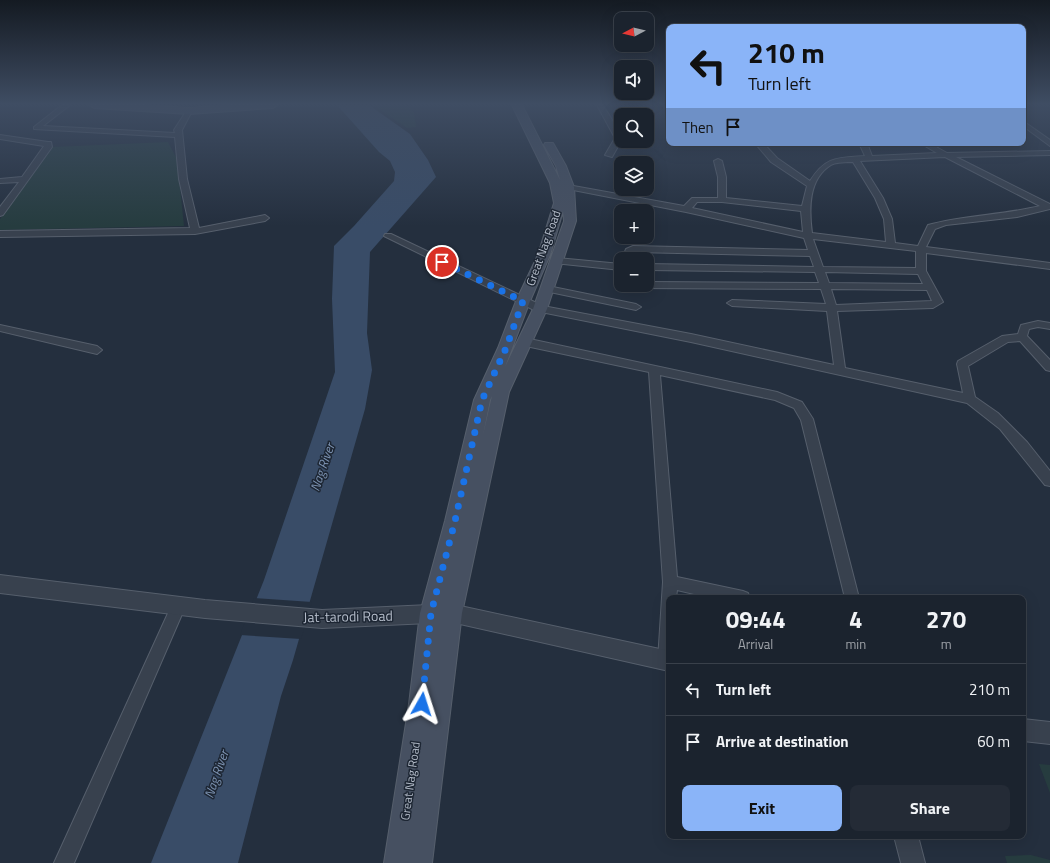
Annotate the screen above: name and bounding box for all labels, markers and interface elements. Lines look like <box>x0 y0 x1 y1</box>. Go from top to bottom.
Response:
north arrow <box>614 12 654 52</box>
map controls <box>614 12 654 292</box>
text: 210 m <box>748 31 825 74</box>
icon: left <box>682 40 734 92</box>
button: sound <box>614 60 654 100</box>
text: Turn left <box>748 70 811 97</box>
button: search <box>614 108 654 148</box>
text: Then <box>682 116 714 139</box>
icon: arrive <box>722 116 744 138</box>
button: layers <box>614 156 654 196</box>
button: + <box>614 204 654 244</box>
street label: Great Nag Road <box>521 208 565 288</box>
pin <box>425 245 459 279</box>
icon: arrive <box>431 251 453 273</box>
button: − <box>614 252 654 292</box>
water label: Nag River <box>304 439 340 494</box>
text: 09:44 <box>726 601 786 637</box>
text: 4 <box>849 601 863 637</box>
text: 270 <box>926 601 966 637</box>
street label: Jat-tarodi Road <box>303 605 393 627</box>
text: Arrival <box>738 634 773 654</box>
text: min <box>845 634 866 654</box>
text: m <box>941 634 952 654</box>
text: Turn left <box>716 678 771 701</box>
text: 210 m <box>969 678 1010 701</box>
icon: left <box>682 679 704 701</box>
position arrow <box>401 683 443 725</box>
text: Arrive at destination <box>716 730 849 753</box>
text: 60 m <box>977 730 1010 753</box>
icon: arrive <box>682 731 704 753</box>
street label: Great Nag Road <box>395 740 425 822</box>
water label: Nag River <box>198 746 234 801</box>
button: Exit <box>682 785 842 831</box>
button: Share <box>850 785 1010 831</box>

